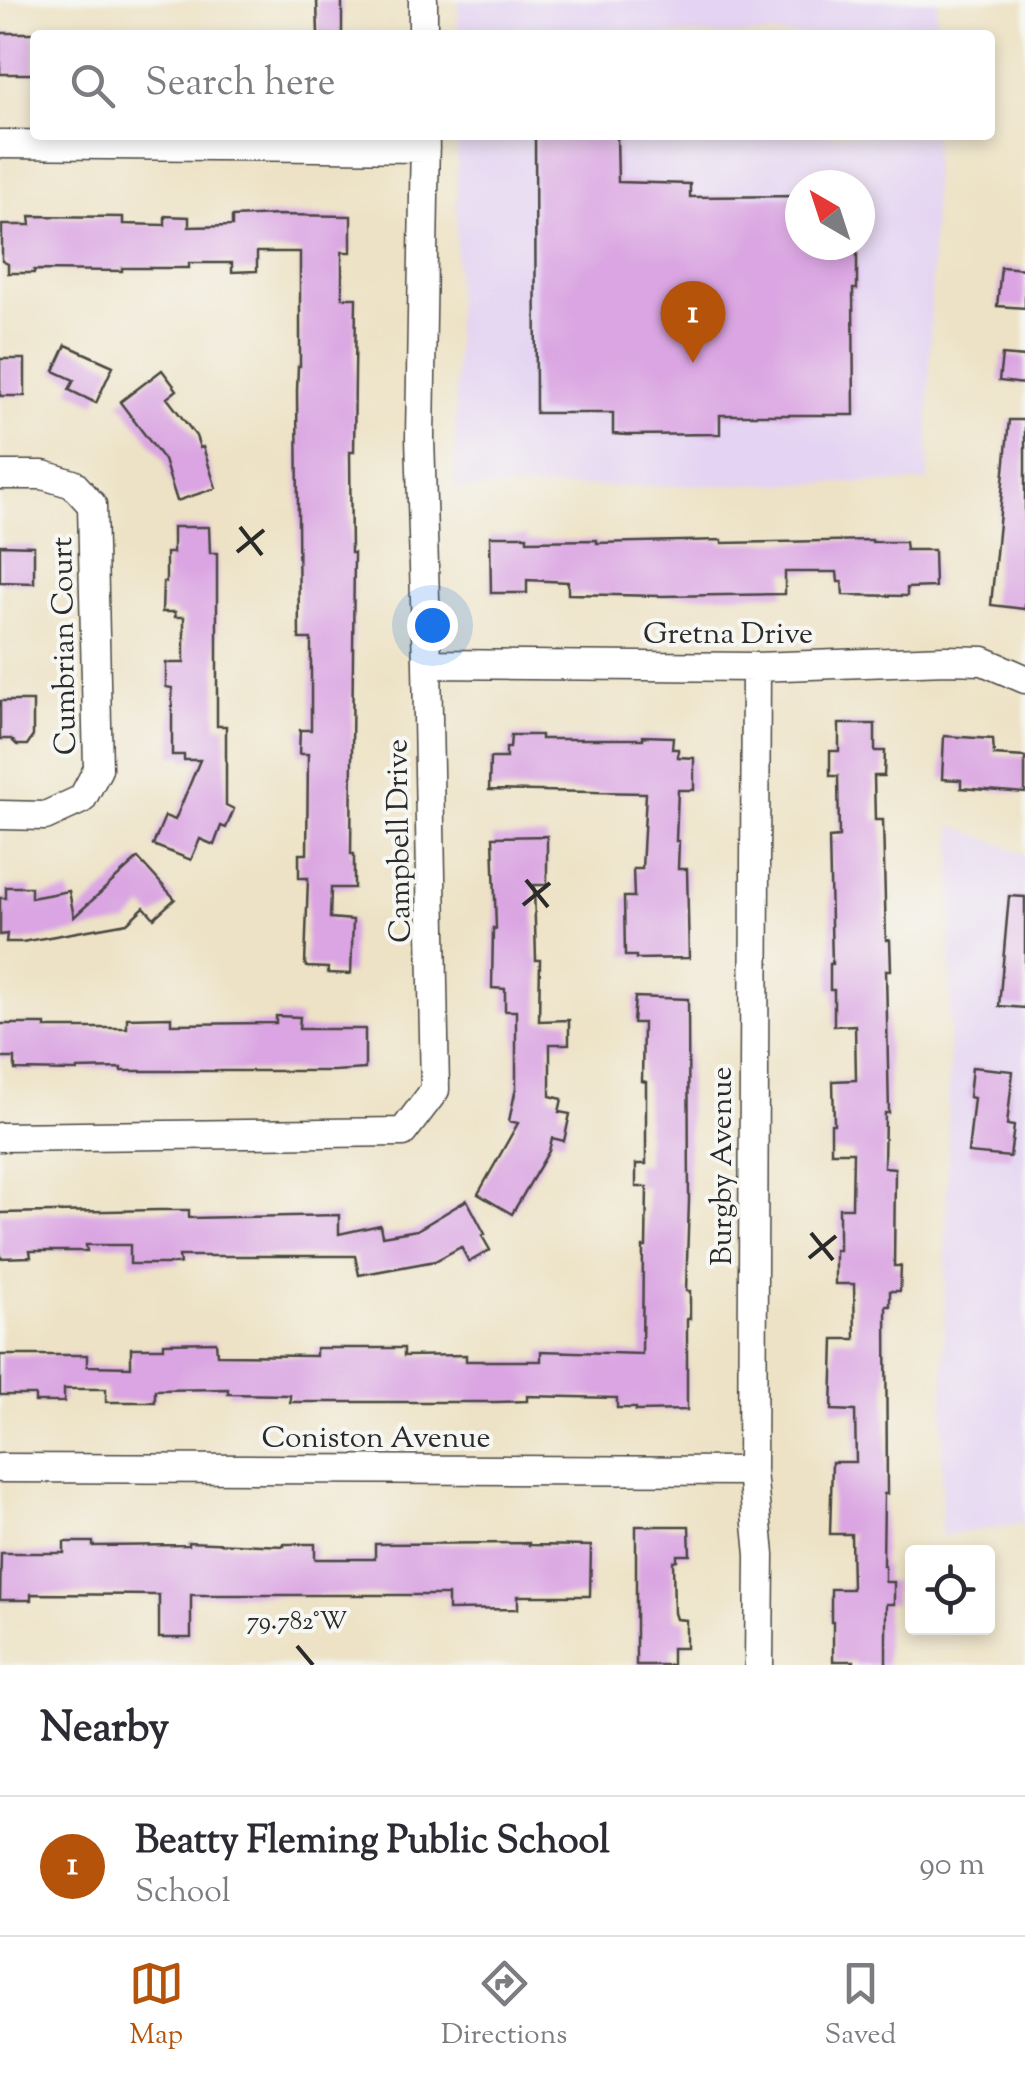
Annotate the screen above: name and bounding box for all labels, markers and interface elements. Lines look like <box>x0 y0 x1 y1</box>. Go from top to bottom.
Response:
search box <box>30 30 995 140</box>
icon: search <box>65 58 120 113</box>
text: Search here <box>145 58 336 112</box>
north arrow <box>785 170 875 260</box>
pin: 1 <box>660 280 726 363</box>
street label: Cumbrian Court <box>42 536 89 755</box>
your location <box>407 600 458 651</box>
street label: Gretna Drive <box>643 614 813 657</box>
street label: Campbell Drive <box>377 739 424 943</box>
street label: Burgby Avenue <box>702 1067 745 1265</box>
street label: Coniston Avenue <box>262 1418 490 1461</box>
map controls <box>905 1545 995 1635</box>
button: locate <box>905 1545 995 1635</box>
text: 79.782°W <box>247 1605 348 1641</box>
text: Nearby <box>40 1700 169 1760</box>
text: Beatty Fleming Public School <box>135 1816 610 1870</box>
text: 1 <box>67 1843 78 1889</box>
text: 90 m <box>919 1843 985 1889</box>
text: School <box>135 1870 231 1916</box>
tab: Map <box>129 1956 184 2056</box>
tab: Directions <box>441 1956 567 2056</box>
tab: Saved <box>824 1956 896 2056</box>

